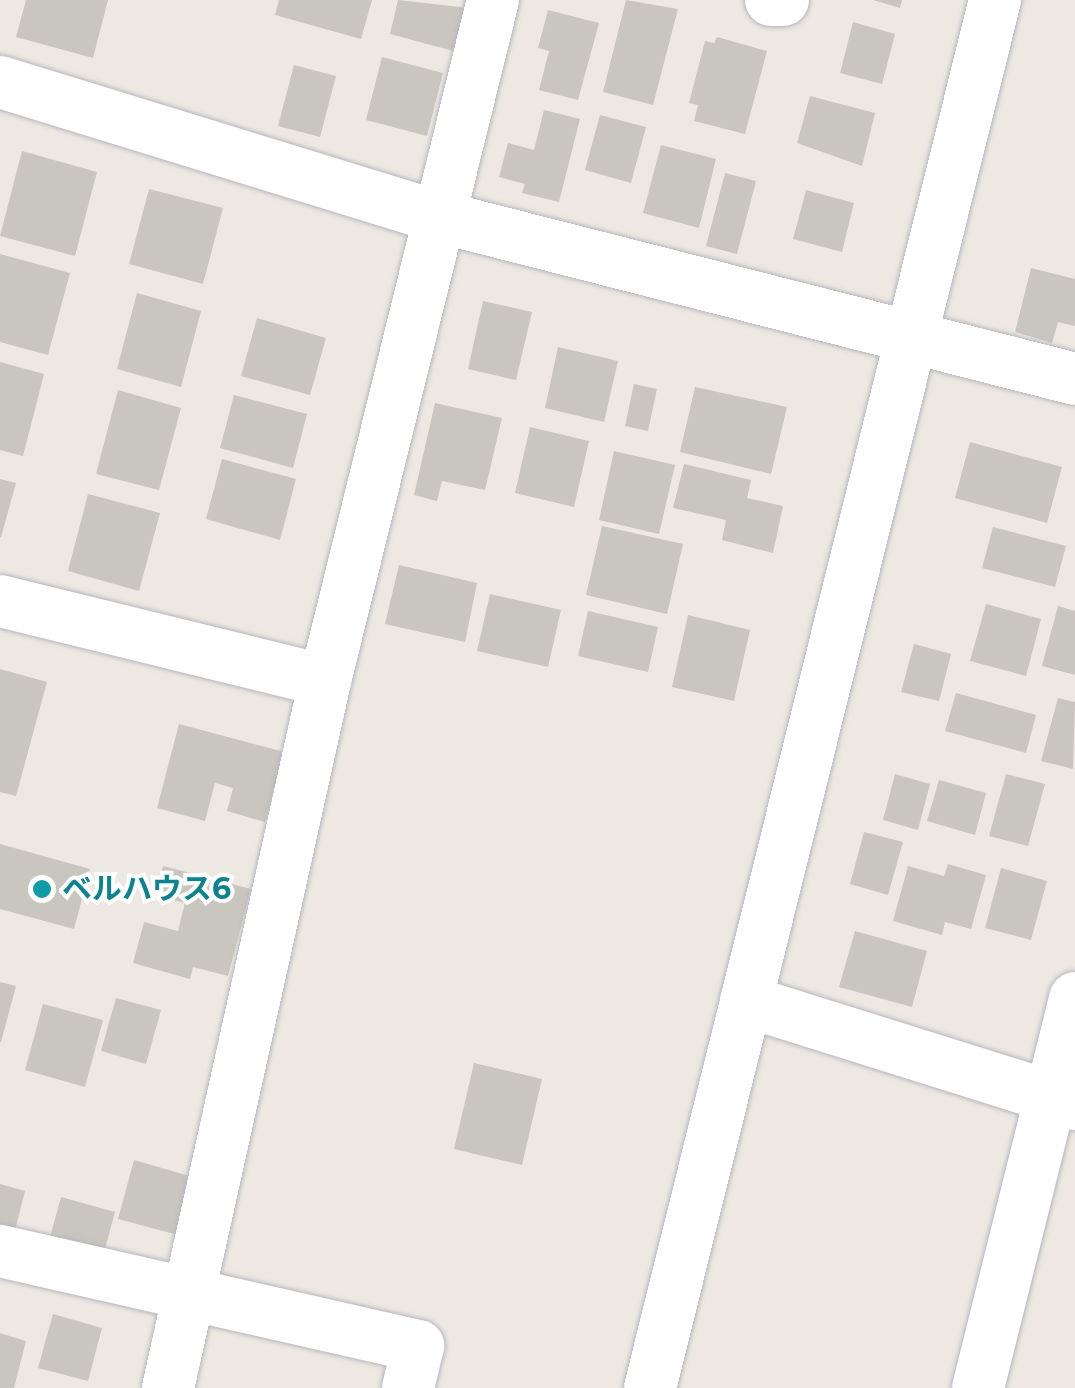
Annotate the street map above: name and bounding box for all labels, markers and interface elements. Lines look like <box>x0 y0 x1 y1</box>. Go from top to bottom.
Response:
place label: ベルハウス6 <box>62 871 231 907</box>
marker: ベルハウス6 <box>31 878 53 900</box>

